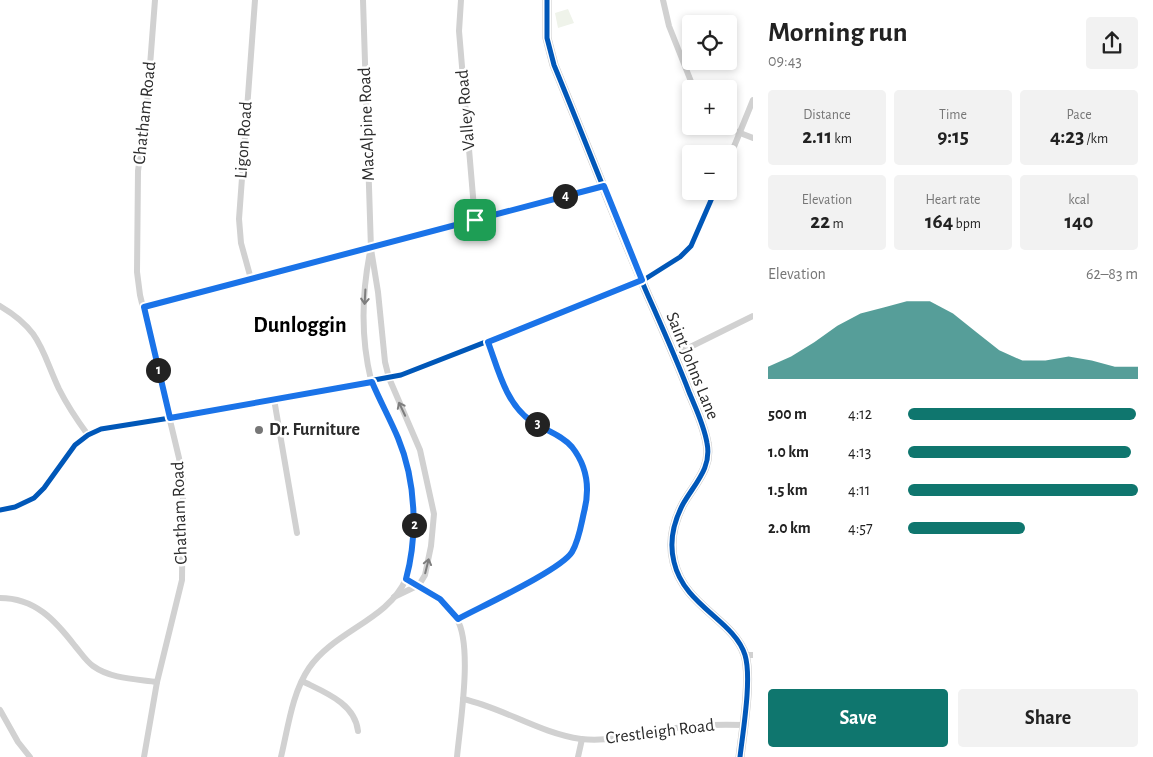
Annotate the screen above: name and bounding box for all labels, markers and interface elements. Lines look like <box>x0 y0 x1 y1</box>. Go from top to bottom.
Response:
map controls <box>682 15 737 200</box>
button: locate <box>682 15 737 70</box>
button: share <box>1086 17 1138 69</box>
text: Morning run <box>768 19 908 47</box>
text: 09:43 <box>768 53 802 69</box>
street label: Chatham Road <box>131 61 159 165</box>
street label: MacAlpine Road <box>356 67 378 181</box>
street label: Valley Road <box>453 69 479 151</box>
button: + <box>682 80 737 135</box>
street label: Ligon Road <box>232 101 256 179</box>
text: Distance <box>803 108 851 122</box>
text: Time <box>939 108 967 122</box>
text: Pace <box>1066 108 1092 122</box>
text: 2.11 <box>802 126 832 147</box>
text: 9:15 <box>937 126 969 147</box>
text: 4:23 <box>1050 126 1084 147</box>
text: km <box>832 132 852 146</box>
text: /km <box>1084 132 1108 146</box>
button: − <box>682 145 737 200</box>
pin: 4 <box>552 184 578 208</box>
text: 4 <box>562 189 569 203</box>
text: Elevation <box>802 193 852 207</box>
text: Heart rate <box>926 193 980 207</box>
text: kcal <box>1068 193 1090 207</box>
pin <box>454 199 496 241</box>
icon: arrive <box>461 206 489 234</box>
text: 22 <box>810 211 830 232</box>
text: 164 <box>925 211 953 232</box>
text: 140 <box>1064 211 1094 232</box>
text: m <box>830 217 844 231</box>
text: bpm <box>953 217 981 231</box>
text: Elevation <box>768 266 826 282</box>
text: 62–83 m <box>1086 266 1138 282</box>
one-way arrow <box>360 288 370 305</box>
street label: Saint Johns Lane <box>662 310 722 422</box>
district label: Dunloggin <box>253 314 347 336</box>
pin: 1 <box>146 358 170 382</box>
text: 1 <box>156 363 161 377</box>
one-way arrow <box>397 402 407 417</box>
text: 500 m <box>768 406 807 422</box>
text: 4:12 <box>848 406 872 422</box>
pin: 3 <box>524 412 550 436</box>
text: 3 <box>534 417 541 431</box>
place label: Dr. Furniture <box>269 421 360 439</box>
marker: Dr. Furniture <box>253 424 265 436</box>
text: 1.0 km <box>768 444 809 460</box>
text: 4:13 <box>848 444 871 460</box>
street label: Chatham Road <box>169 461 191 565</box>
text: 1.5 km <box>768 482 808 498</box>
text: 4:11 <box>848 482 870 498</box>
pin: 2 <box>402 512 426 538</box>
text: 2 <box>411 518 418 532</box>
text: 2.0 km <box>768 520 811 536</box>
text: 4:57 <box>848 520 873 536</box>
one-way arrow <box>423 558 432 574</box>
button: Save <box>768 689 948 747</box>
button: Share <box>958 689 1138 747</box>
street label: Crestleigh Road <box>605 716 715 748</box>

